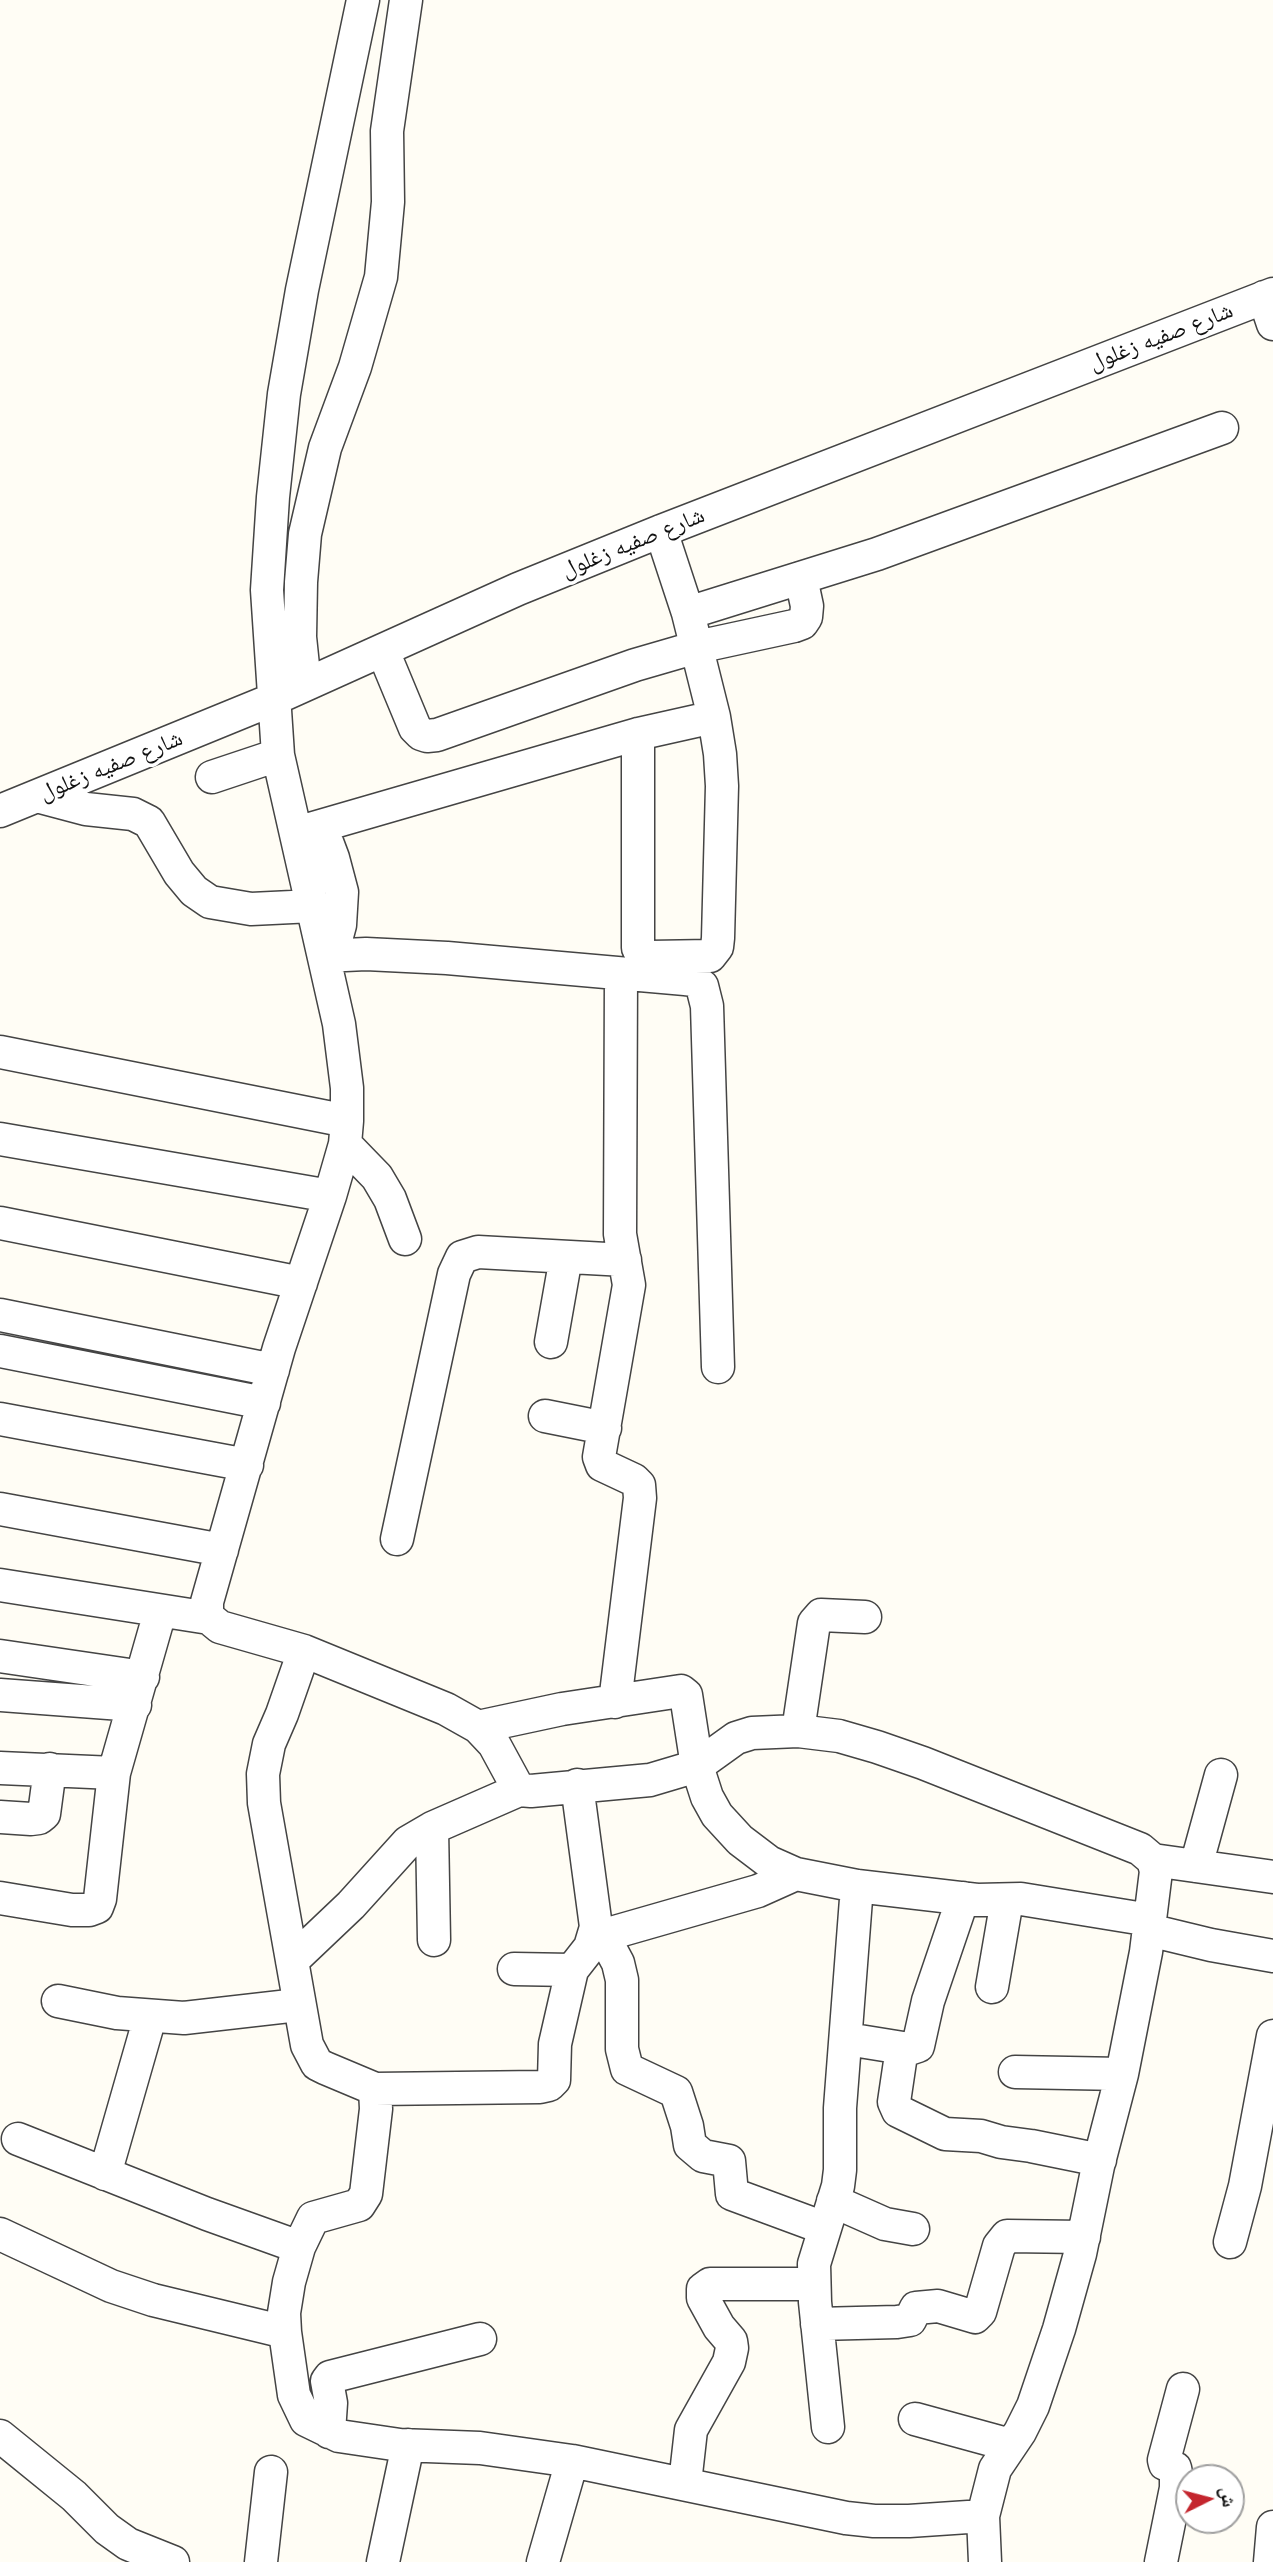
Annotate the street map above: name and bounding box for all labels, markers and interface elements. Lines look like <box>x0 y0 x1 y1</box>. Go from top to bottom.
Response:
street label: شارع صفيه زغلول <box>1085 297 1237 377</box>
street label: شارع صفيه زغلول <box>557 502 709 584</box>
street label: شارع صفيه زغلول <box>35 725 187 807</box>
north arrow <box>1175 2464 1245 2534</box>
text: ش <box>1216 2486 1242 2508</box>

